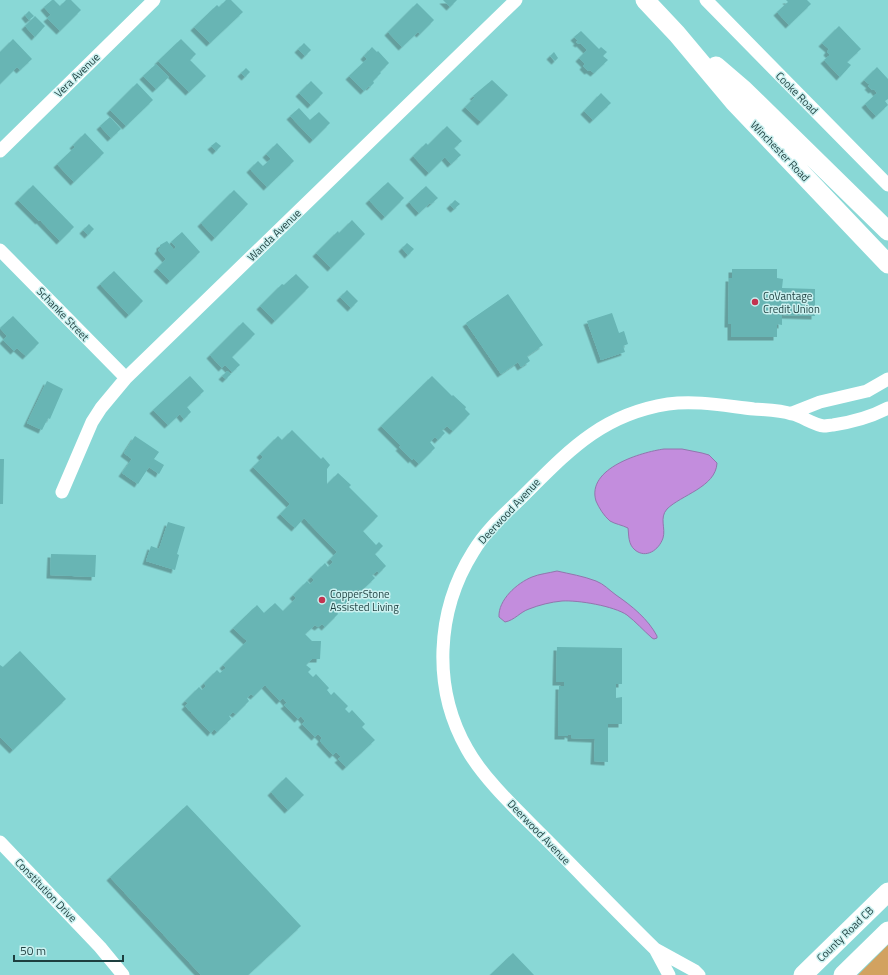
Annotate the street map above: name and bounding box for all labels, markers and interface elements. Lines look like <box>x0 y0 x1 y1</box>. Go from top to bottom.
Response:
street label: Vera Avenue <box>51 49 104 101</box>
street label: Cooke Road <box>772 68 822 118</box>
street label: Winchester Road <box>747 117 813 185</box>
street label: Wanda Avenue <box>244 205 305 265</box>
street label: Schanke Street <box>33 283 93 345</box>
place label: CoVantage Credit Union <box>763 288 820 317</box>
marker: CoVantage Credit Union <box>750 297 760 307</box>
street label: Deerwood Avenue <box>474 474 544 547</box>
place label: CopperStone Assisted Living <box>330 586 399 615</box>
marker: CopperStone Assisted Living <box>317 595 327 605</box>
street label: Deerwood Avenue <box>504 796 574 868</box>
street label: Constitution Drive <box>11 855 81 926</box>
street label: County Road CB <box>813 902 877 965</box>
scale bar <box>14 937 123 963</box>
text: 50 m <box>20 941 46 960</box>

